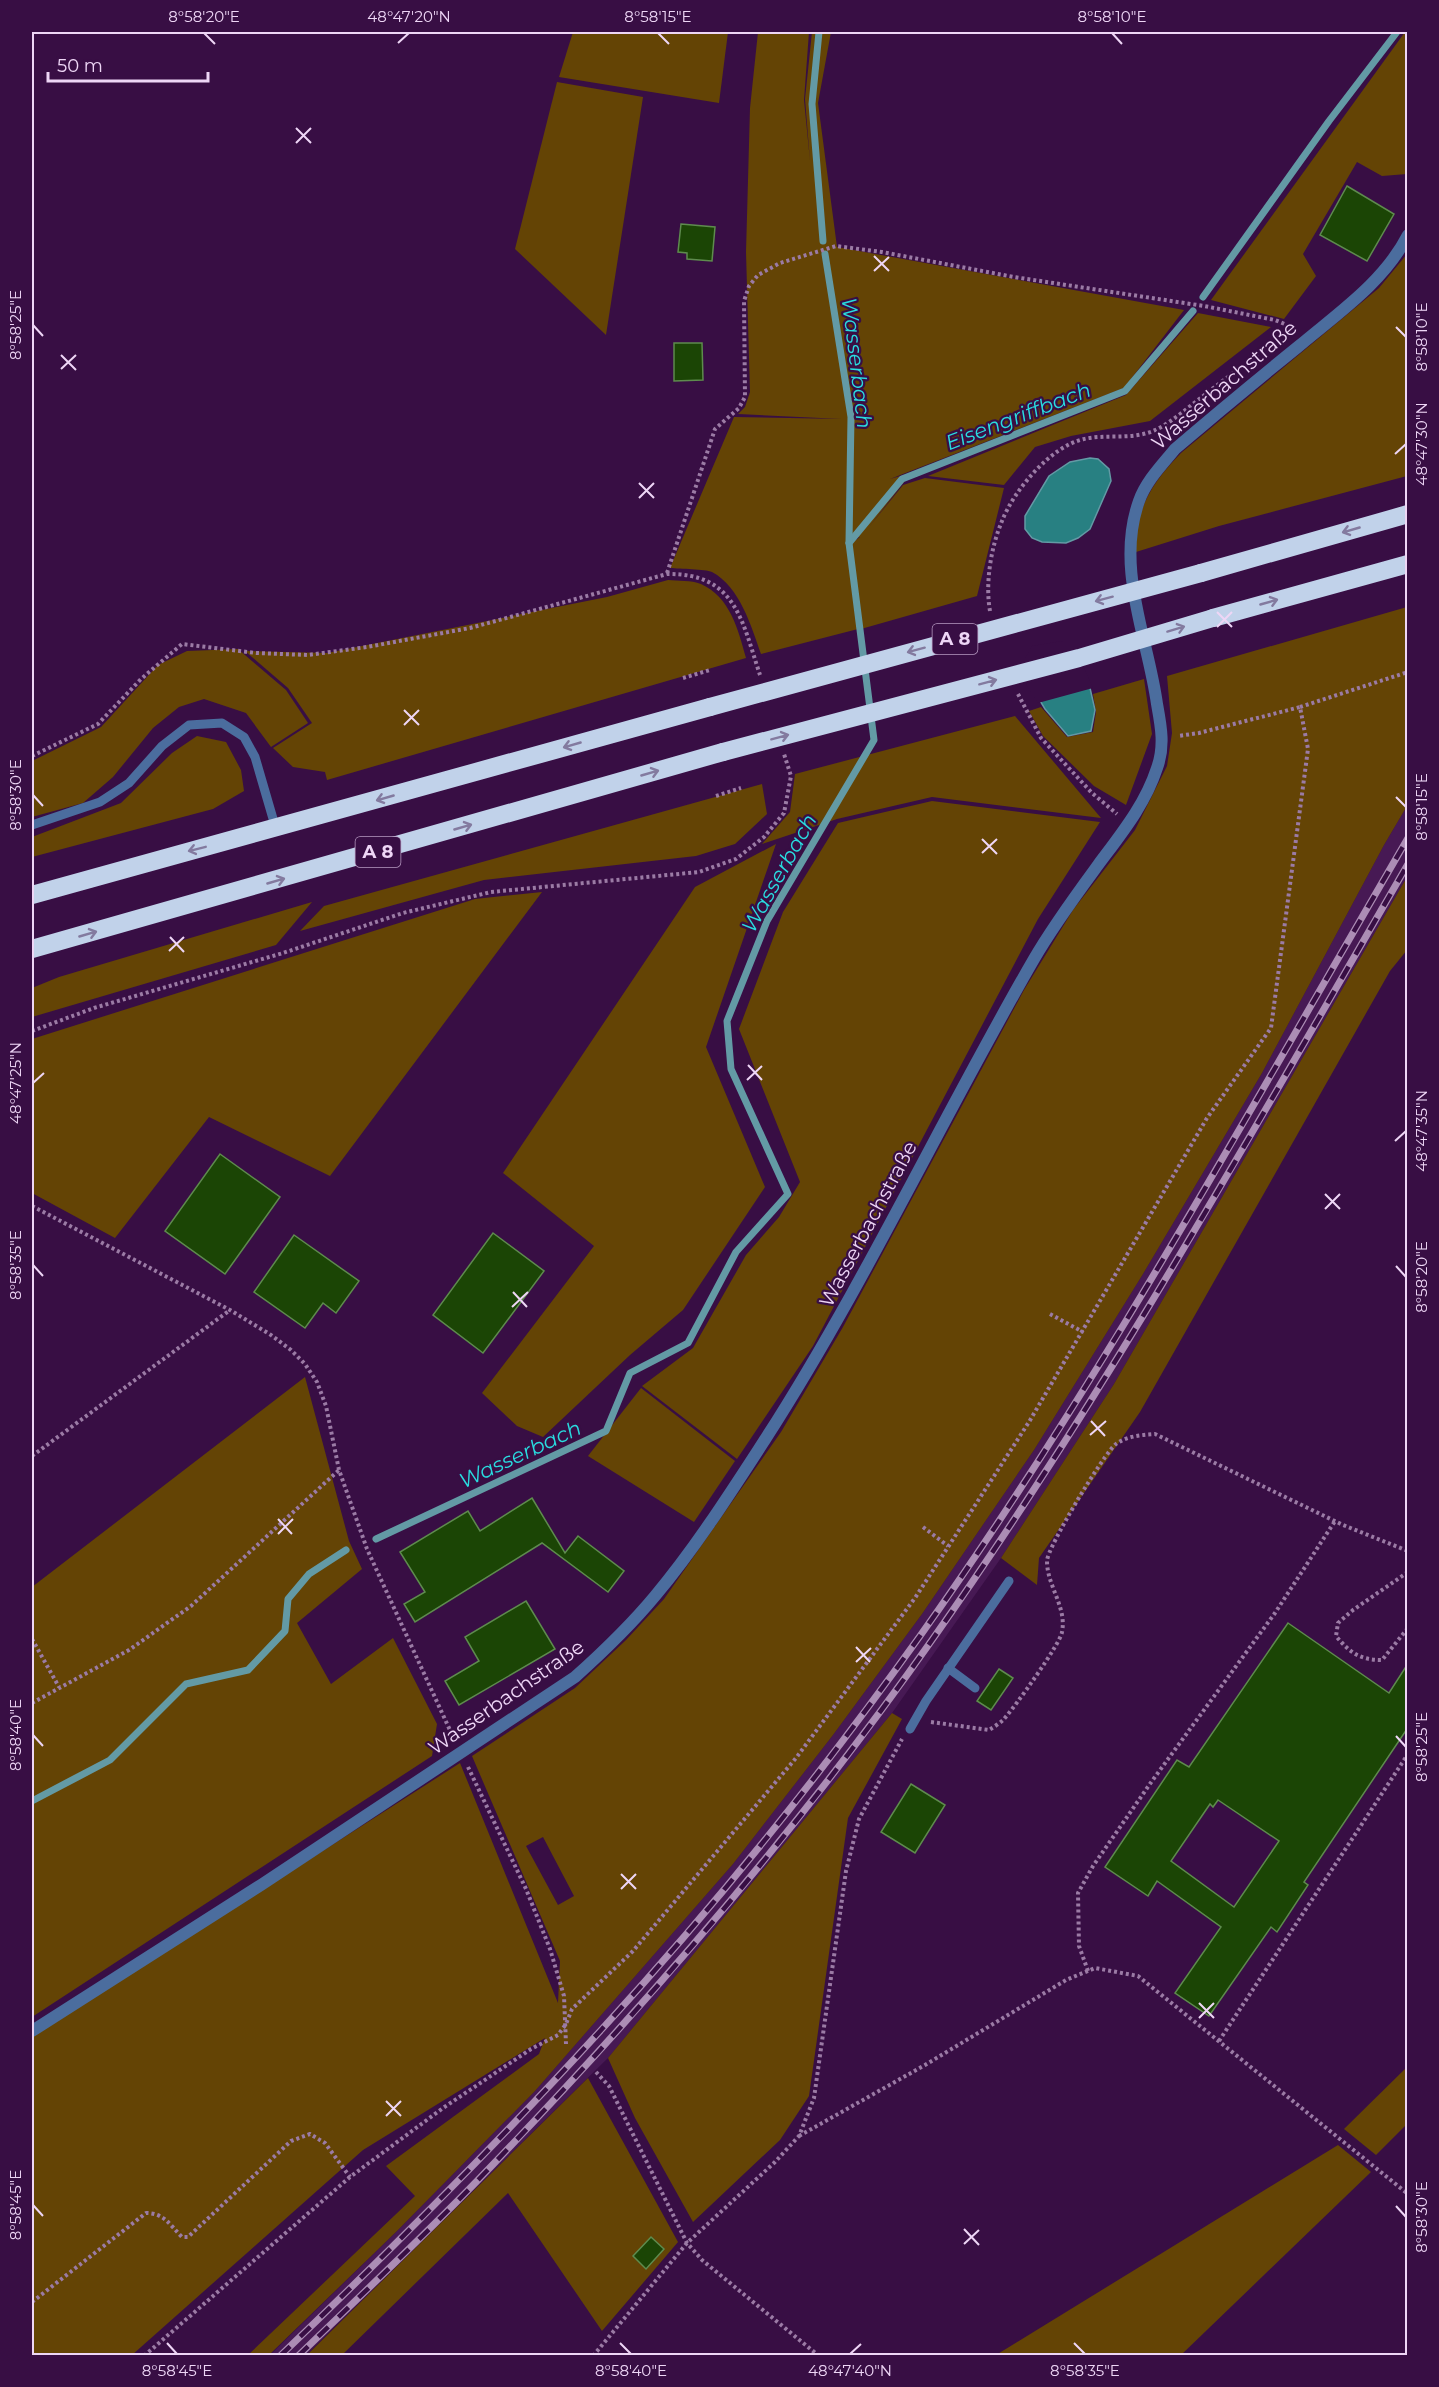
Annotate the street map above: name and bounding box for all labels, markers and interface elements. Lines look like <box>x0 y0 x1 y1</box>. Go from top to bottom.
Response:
text: 8°58'20"E <box>168 7 240 26</box>
text: 48°47'20"N <box>367 7 451 26</box>
text: 8°58'15"E <box>624 7 692 26</box>
text: 8°58'10"E <box>1078 7 1146 26</box>
scale bar <box>48 45 208 83</box>
text: 50 m <box>57 55 103 77</box>
text: 8°58'25"E <box>6 290 25 360</box>
water label: Wasserbach <box>837 296 877 430</box>
text: 8°58'10"E <box>1412 303 1431 371</box>
street label: Wasserbachstraße <box>1146 315 1302 455</box>
water label: Eisengriffbach <box>942 377 1094 455</box>
text: 48°47'30"N <box>1412 402 1431 486</box>
one-way arrow <box>1342 525 1361 536</box>
one-way arrow <box>1095 594 1114 605</box>
one-way arrow <box>1260 596 1279 607</box>
one-way arrow <box>1166 623 1185 634</box>
road number: A 8 <box>932 624 978 654</box>
one-way arrow <box>906 645 925 657</box>
one-way arrow <box>979 676 998 687</box>
one-way arrow <box>770 731 789 743</box>
one-way arrow <box>563 740 582 751</box>
text: 8°58'30"E <box>6 759 25 831</box>
one-way arrow <box>641 767 660 778</box>
text: 8°58'15"E <box>1412 773 1431 841</box>
one-way arrow <box>376 793 395 804</box>
water label: Wasserbach <box>736 809 822 937</box>
one-way arrow <box>453 821 472 832</box>
road number: A 8 <box>356 837 400 867</box>
one-way arrow <box>187 844 206 856</box>
one-way arrow <box>266 875 285 886</box>
one-way arrow <box>78 927 97 939</box>
text: 48°47'25"N <box>6 1042 25 1124</box>
text: 48°47'35"N <box>1412 1090 1431 1172</box>
street label: Wasserbachstraße <box>814 1137 922 1311</box>
text: 8°58'35"E <box>6 1230 25 1300</box>
text: 8°58'20"E <box>1412 1241 1431 1313</box>
water label: Wasserbach <box>455 1415 585 1493</box>
street label: Wasserbachstraße <box>423 1634 589 1760</box>
text: 8°58'40"E <box>6 1699 25 1771</box>
text: 8°58'25"E <box>1412 1712 1431 1782</box>
text: 8°58'45"E <box>6 2170 25 2240</box>
text: 8°58'30"E <box>1412 2181 1431 2253</box>
text: 8°58'45"E <box>142 2361 212 2380</box>
text: 8°58'40"E <box>595 2361 667 2380</box>
text: 48°47'40"N <box>808 2361 892 2380</box>
text: 8°58'35"E <box>1050 2361 1120 2380</box>

